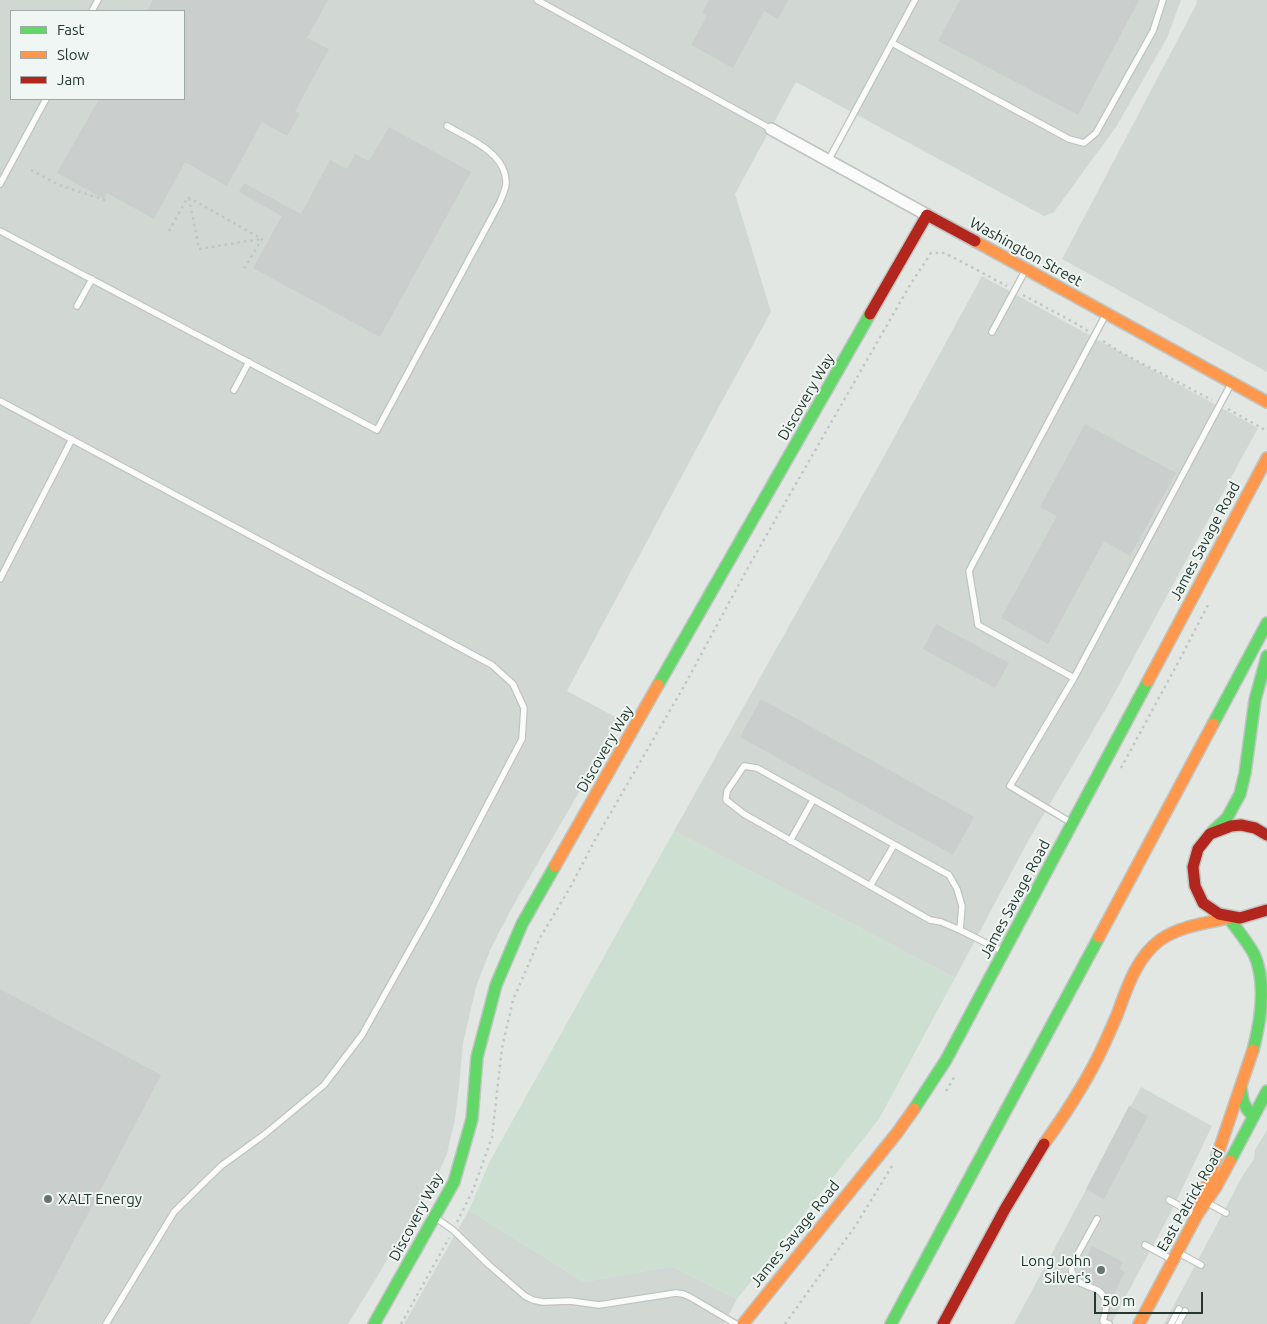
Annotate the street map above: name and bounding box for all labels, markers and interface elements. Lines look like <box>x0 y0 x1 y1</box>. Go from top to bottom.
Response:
legend <box>10 10 185 100</box>
text: Fast <box>57 21 84 38</box>
text: Slow <box>57 46 89 63</box>
text: Jam <box>57 71 85 88</box>
street label: Washington Street <box>967 214 1085 290</box>
street label: Discovery Way <box>774 350 838 444</box>
street label: James Savage Road <box>1166 479 1244 603</box>
street label: Discovery Way <box>573 702 637 796</box>
street label: James Savage Road <box>976 837 1054 961</box>
street label: East Patrick Road <box>1153 1145 1227 1255</box>
street label: Discovery Way <box>385 1170 447 1264</box>
street label: James Savage Road <box>747 1177 843 1291</box>
place label: XALT Energy <box>58 1190 142 1208</box>
marker: XALT Energy <box>42 1193 54 1205</box>
place label: Long John Silver's <box>1021 1252 1091 1287</box>
marker: Long John Silver's <box>1095 1264 1107 1276</box>
scale bar <box>1097 1282 1206 1314</box>
text: 50 m <box>1102 1292 1135 1309</box>

